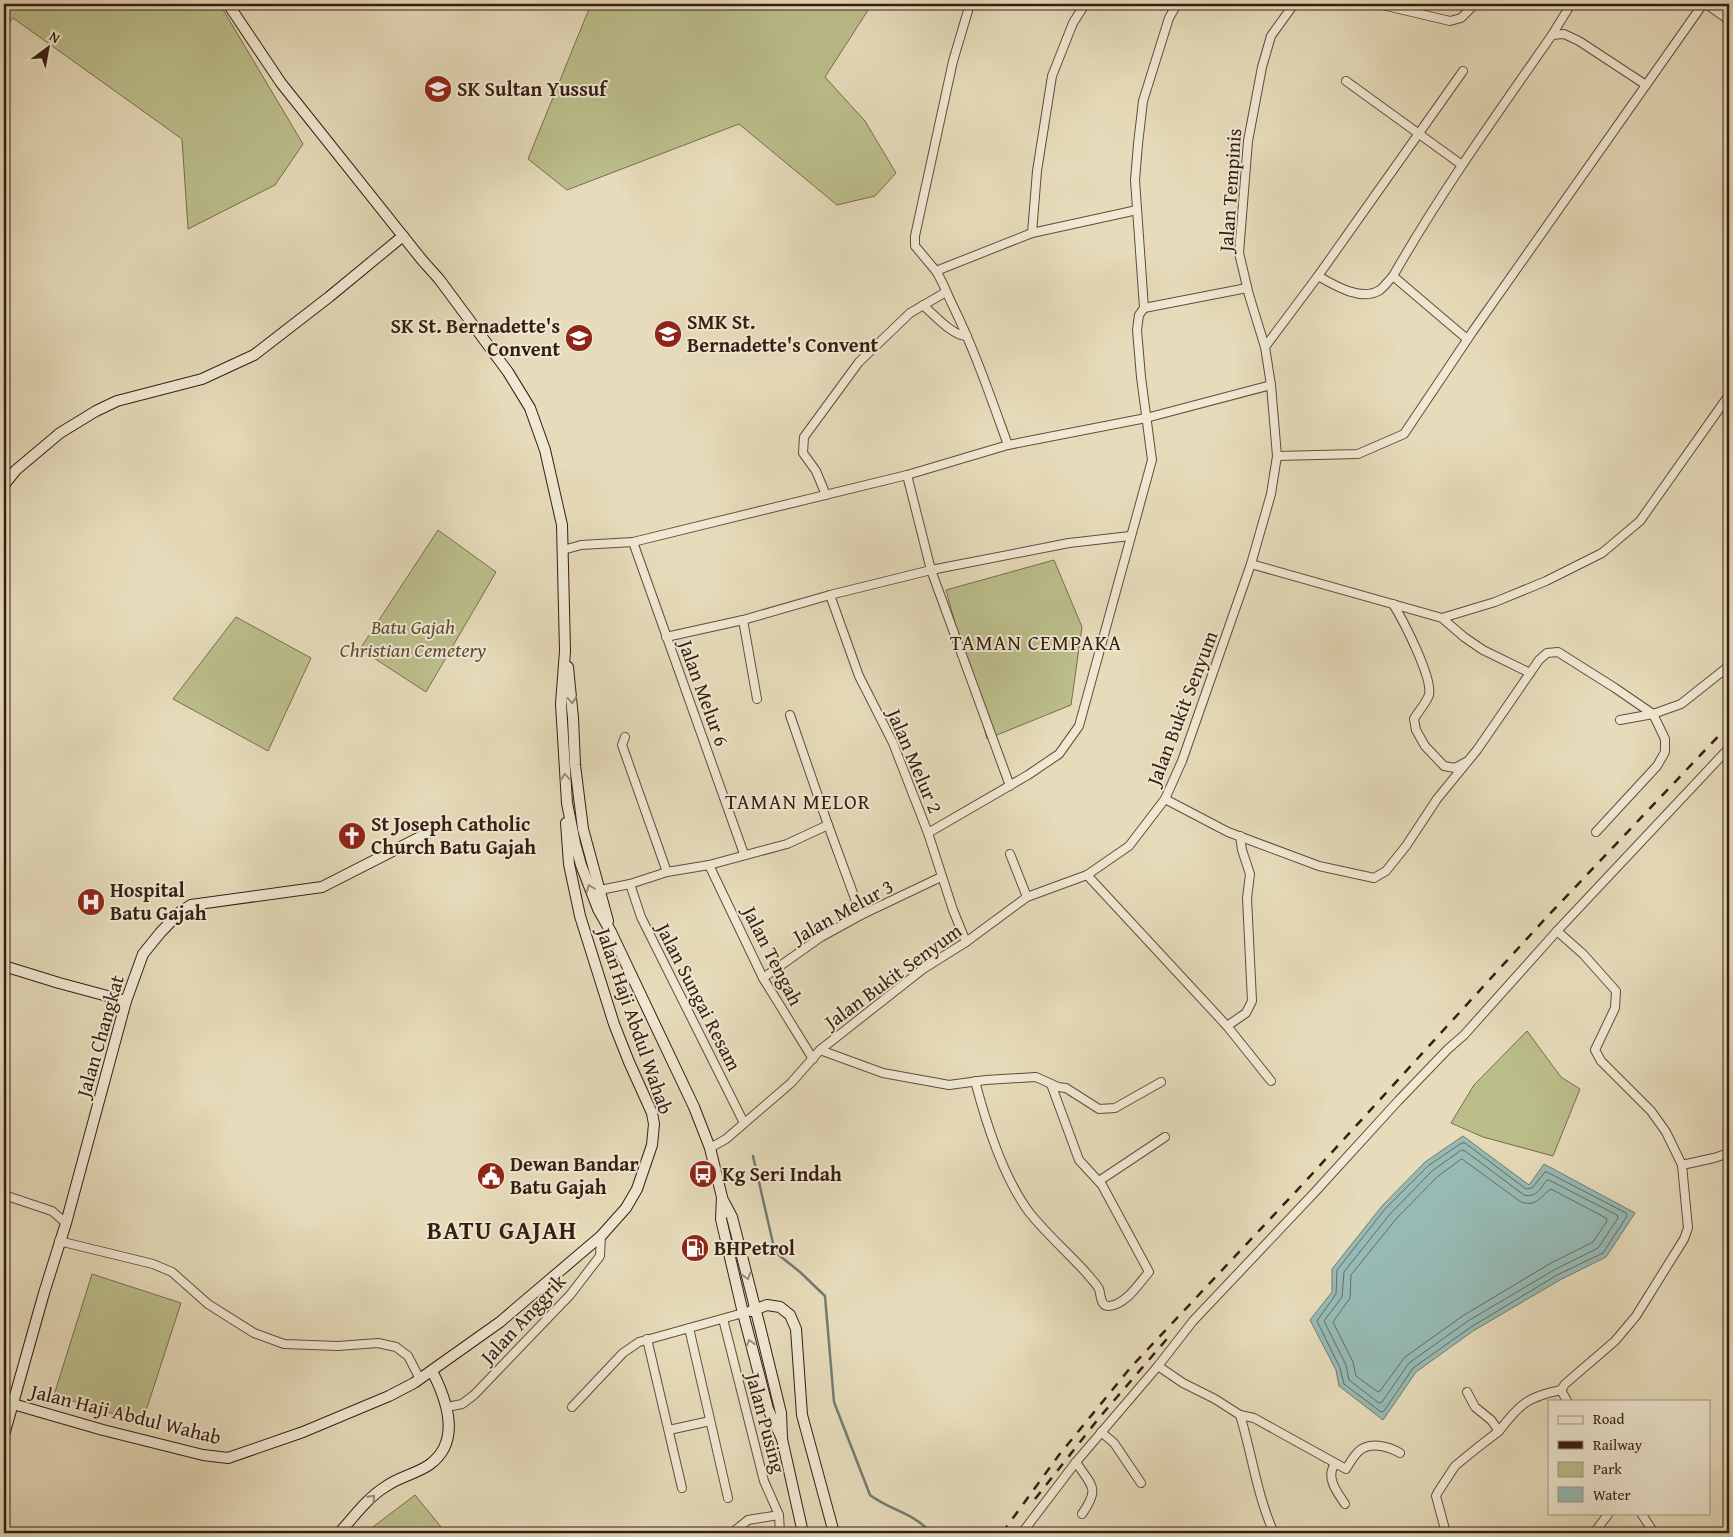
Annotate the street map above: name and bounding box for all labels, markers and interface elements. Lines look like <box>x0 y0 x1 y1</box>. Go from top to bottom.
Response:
north arrow <box>22 22 72 72</box>
text: N <box>46 26 65 48</box>
school or university icon: SK Sultan Yussuf <box>423 74 453 104</box>
place label: SK Sultan Yussuf <box>457 74 608 103</box>
street label: Jalan Tempinis <box>1211 127 1248 256</box>
place label: SMK St. Bernadette's Convent <box>687 307 878 359</box>
place label: SK St. Bernadette's Convent <box>390 311 560 363</box>
school or university icon: SMK St. Bernadette's Convent <box>653 319 683 349</box>
school or university icon: SK St. Bernadette's Convent <box>564 323 594 353</box>
park label: Batu Gajah Christian Cemetery <box>340 612 486 664</box>
street label: Jalan Bukit Senyum <box>1138 626 1225 792</box>
district label: TAMAN CEMPAKA <box>950 627 1122 658</box>
street label: Jalan Melur 6 <box>671 633 737 750</box>
one-way arrow <box>566 696 577 704</box>
street label: Jalan Melur 2 <box>879 701 950 818</box>
one-way arrow <box>560 773 571 781</box>
district label: TAMAN MELOR <box>725 786 871 817</box>
place label: St Joseph Catholic Church Batu Gajah <box>371 809 536 861</box>
church icon: St Joseph Catholic Church Batu Gajah <box>337 821 367 851</box>
street label: Jalan Melur 3 <box>785 871 898 952</box>
place label: Hospital Batu Gajah <box>110 875 207 927</box>
one-way arrow <box>586 885 596 893</box>
hospital icon: Hospital Batu Gajah <box>76 887 106 917</box>
street label: Jalan Tengah <box>735 898 811 1011</box>
street label: Jalan Sungai Resam <box>648 915 750 1076</box>
street label: Jalan Bukit Senyum <box>816 915 968 1037</box>
street label: Jalan Haji Abdul Wahab <box>589 921 681 1118</box>
street label: Jalan Changkat <box>67 971 131 1103</box>
place label: Dewan Bandar Batu Gajah <box>510 1149 639 1201</box>
bus stop icon: Kg Seri Indah <box>688 1159 718 1189</box>
place label: Kg Seri Indah <box>722 1159 842 1188</box>
public building icon: Dewan Bandar Batu Gajah <box>476 1161 506 1191</box>
district label: BATU GAJAH <box>427 1212 577 1248</box>
fuel station icon: BHPetrol <box>680 1233 710 1263</box>
place label: BHPetrol <box>714 1233 795 1262</box>
street label: Jalan Anggrik <box>471 1267 573 1372</box>
one-way arrow <box>741 1272 752 1281</box>
one-way arrow <box>746 1339 756 1347</box>
street label: Jalan Pusing <box>738 1367 794 1476</box>
street label: Jalan Haji Abdul Wahab <box>25 1375 224 1451</box>
legend <box>1548 1400 1710 1514</box>
text: Road <box>1593 1408 1624 1429</box>
text: Railway <box>1593 1434 1643 1455</box>
text: Park <box>1593 1458 1622 1479</box>
text: Water <box>1593 1484 1631 1505</box>
one-way arrow <box>367 1494 376 1503</box>

